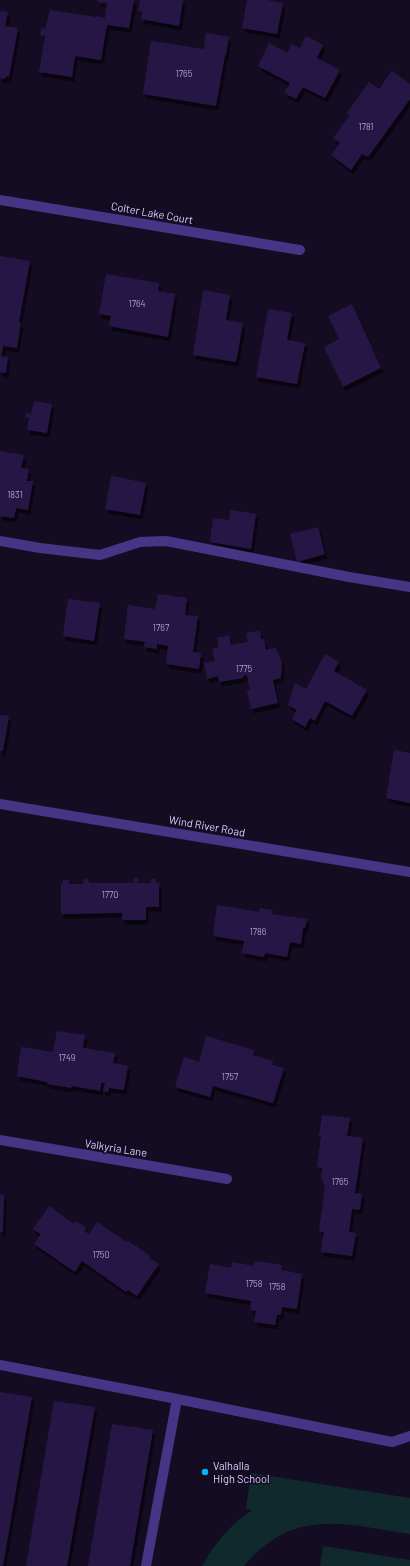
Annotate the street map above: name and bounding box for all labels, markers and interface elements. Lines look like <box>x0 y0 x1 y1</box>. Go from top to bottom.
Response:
house number: 1765 <box>176 68 193 79</box>
house number: 1781 <box>359 121 374 132</box>
street label: Colter Lake Court <box>110 199 194 226</box>
house number: 1764 <box>128 298 146 309</box>
house number: 1831 <box>7 489 23 500</box>
house number: 1767 <box>153 622 170 633</box>
house number: 1775 <box>236 663 253 674</box>
street label: Wind River Road <box>168 812 246 839</box>
house number: 1770 <box>102 889 118 900</box>
house number: 1786 <box>250 926 267 937</box>
house number: 1749 <box>58 1052 76 1063</box>
house number: 1757 <box>222 1071 239 1082</box>
street label: Valkyria Lane <box>84 1136 148 1159</box>
house number: 1765 <box>332 1176 349 1187</box>
house number: 1750 <box>92 1249 110 1260</box>
house number: 1758 <box>246 1278 263 1289</box>
house number: 1758 <box>269 1281 286 1292</box>
place label: Valhalla High School <box>213 1459 270 1485</box>
marker: Valhalla High School <box>200 1467 210 1477</box>

